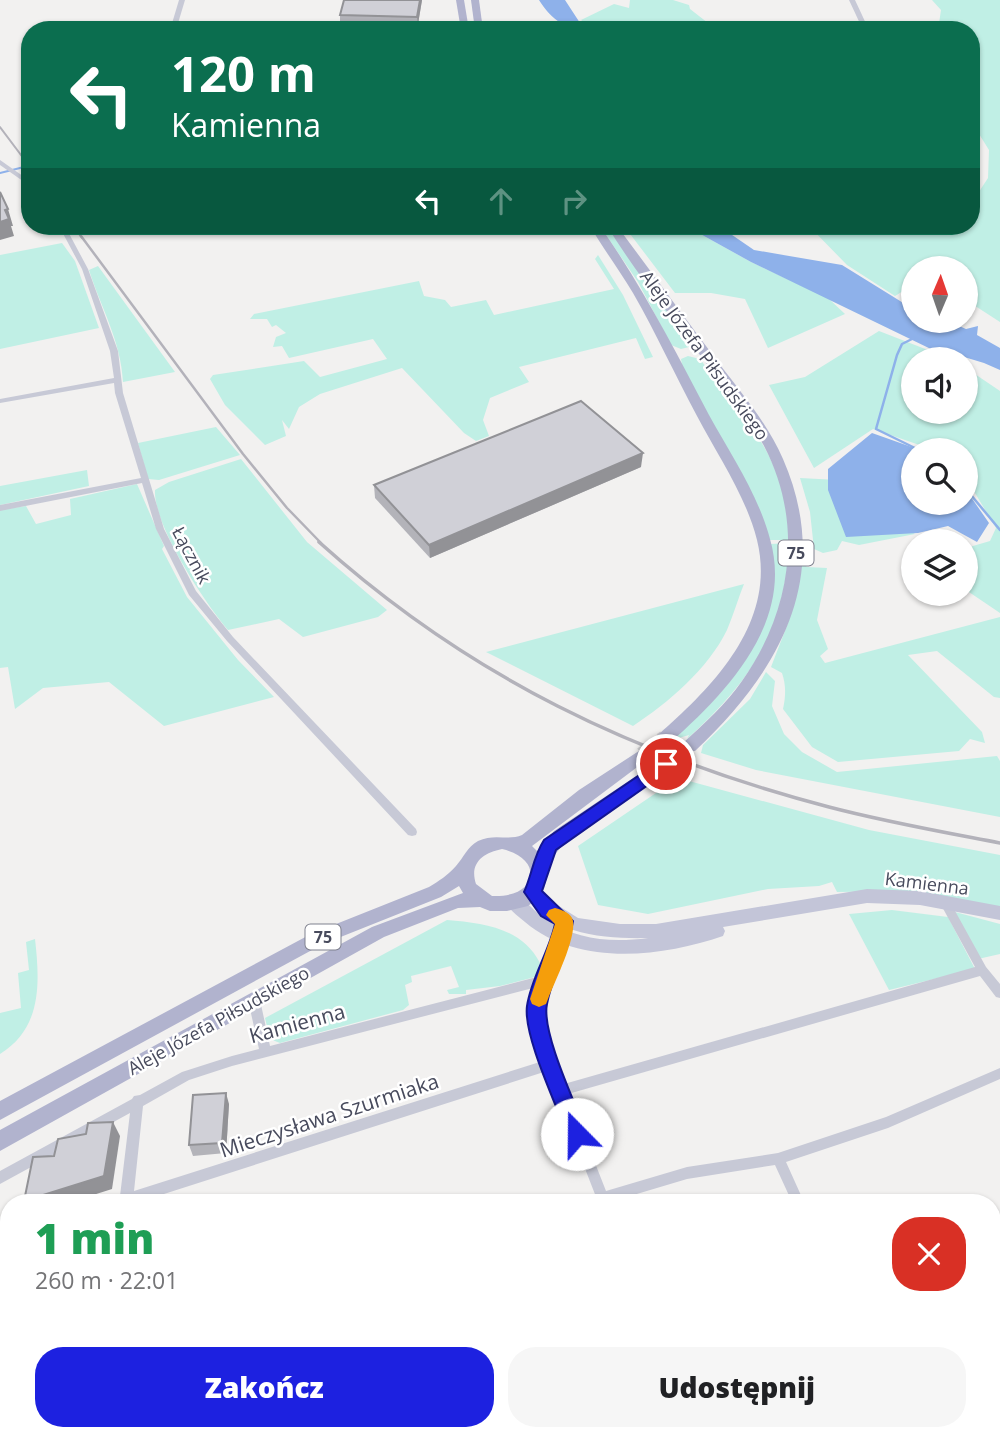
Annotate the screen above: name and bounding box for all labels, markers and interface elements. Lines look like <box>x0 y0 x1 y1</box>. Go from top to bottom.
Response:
text: 120 m <box>171 40 316 106</box>
icon: left <box>56 49 147 140</box>
text: Kamienna <box>171 103 321 146</box>
icon: left <box>409 182 447 220</box>
icon: ahead <box>482 182 520 220</box>
icon: right <box>555 182 593 220</box>
north arrow <box>901 256 978 332</box>
map controls <box>901 256 978 606</box>
street label: Aleje Józefa Piłsudskiego <box>635 265 775 445</box>
button: sound <box>901 347 978 424</box>
button: search <box>901 438 978 515</box>
street label: Łącznik <box>167 522 217 588</box>
button: layers <box>901 529 978 606</box>
road number: 75 <box>778 540 814 566</box>
pin <box>636 734 696 794</box>
icon: arrive <box>647 745 685 783</box>
street label: Kamienna <box>884 866 970 900</box>
road number: 75 <box>306 925 340 950</box>
street label: Aleje Józefa Piłsudskiego <box>123 960 313 1080</box>
street label: Kamienna <box>246 997 348 1049</box>
street label: Mieczysława Szurmiaka <box>216 1066 442 1164</box>
position arrow <box>540 1097 614 1171</box>
text: 1 min <box>35 1209 154 1266</box>
button: close <box>892 1217 966 1291</box>
text: 260 m · 22:01 <box>35 1264 178 1296</box>
button: Zakończ <box>35 1347 494 1427</box>
button: Udostępnij <box>508 1347 966 1427</box>

